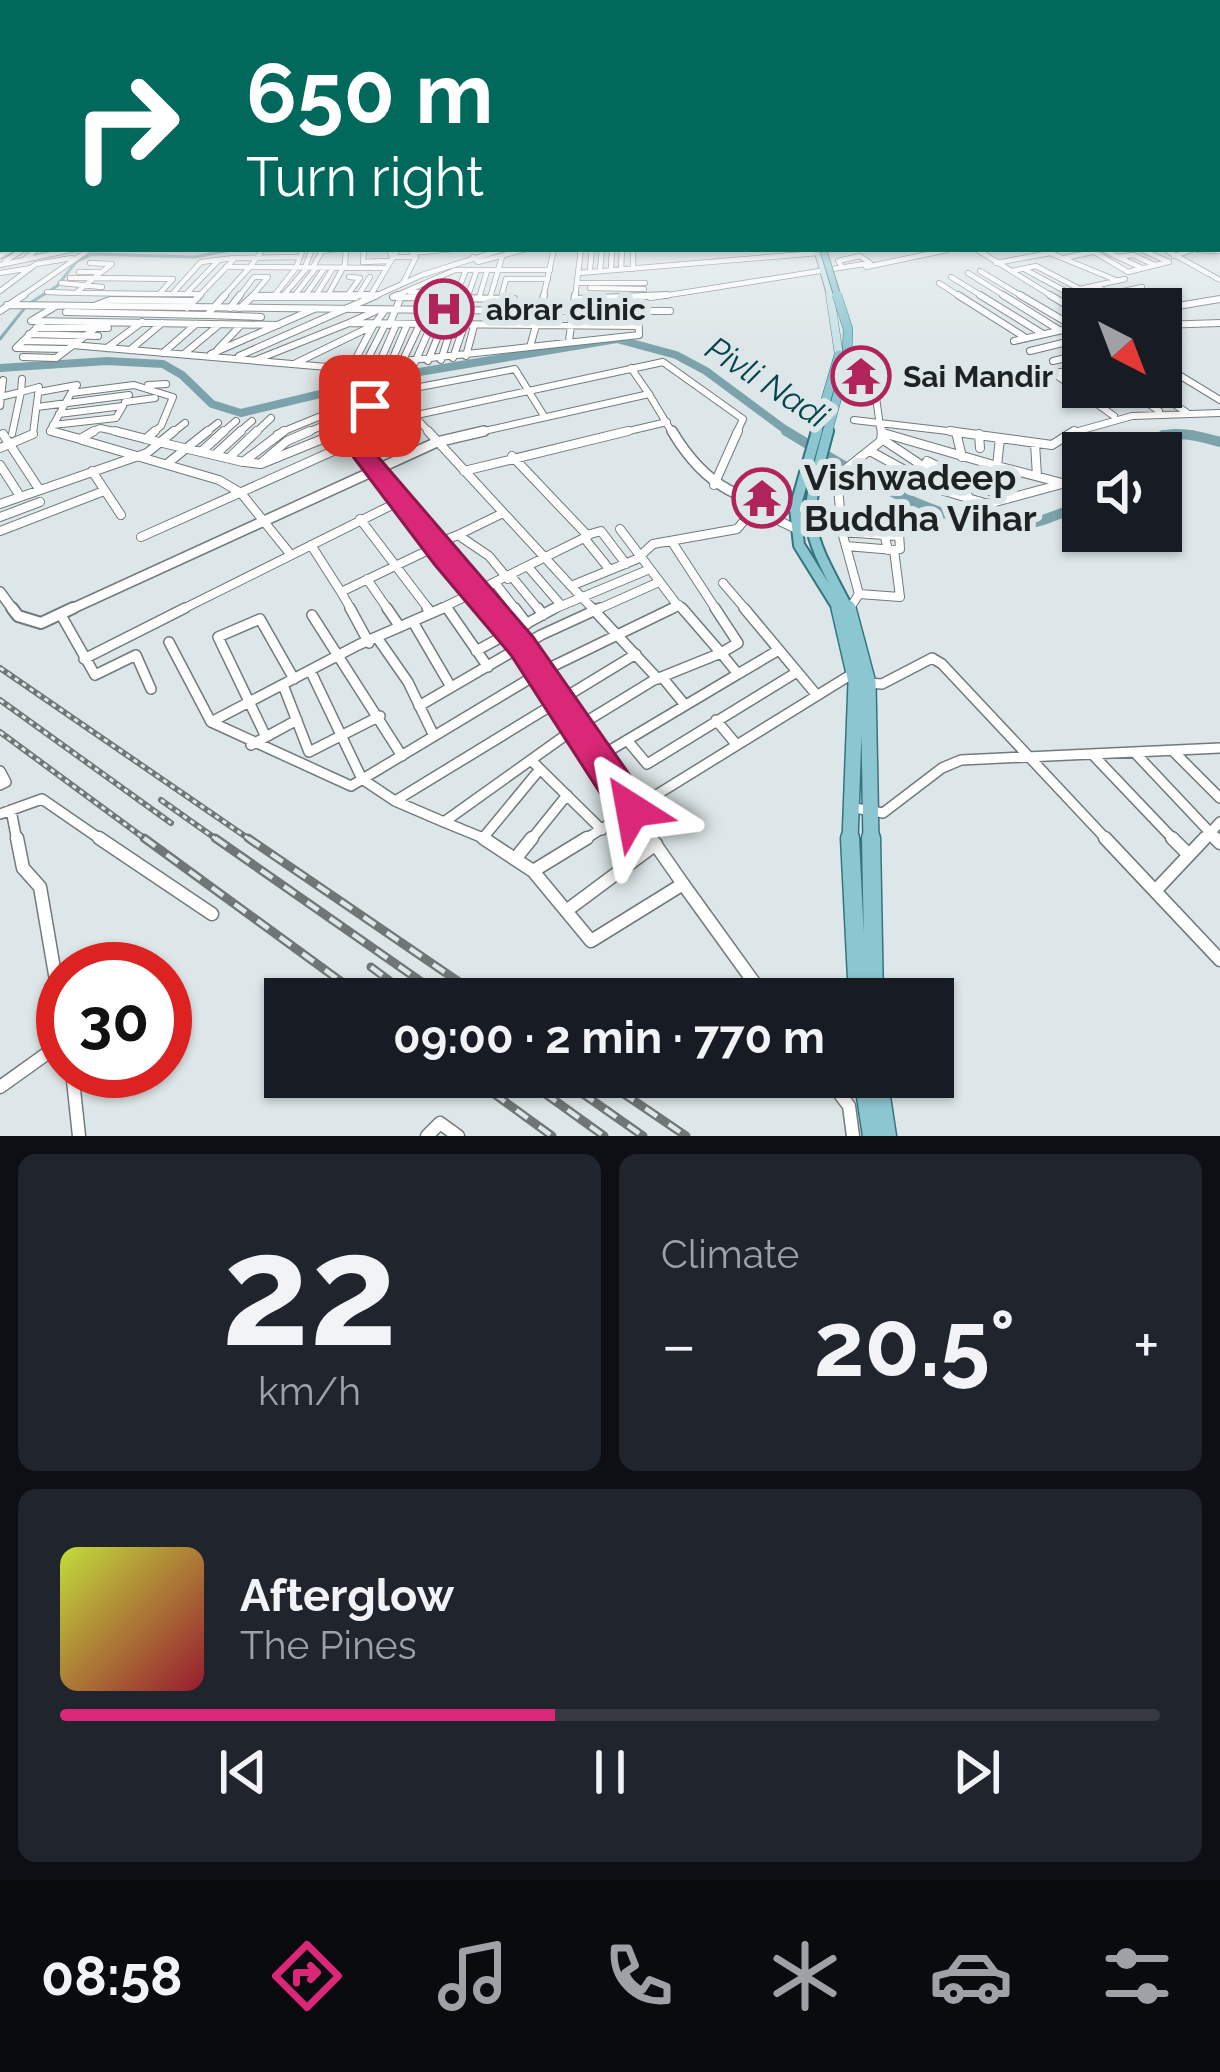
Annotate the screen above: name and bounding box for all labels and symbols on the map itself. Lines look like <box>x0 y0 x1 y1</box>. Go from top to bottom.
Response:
hospital icon: abrar clinic <box>413 278 475 340</box>
north arrow <box>1062 288 1182 408</box>
place label: abrar clinic <box>486 292 646 327</box>
water label: Pivli Nadi <box>699 328 836 436</box>
temple icon: Sai Mandir <box>830 345 892 407</box>
pin <box>319 355 421 457</box>
place label: Sai Mandir <box>903 359 1053 394</box>
place label: Vishwadeep Buddha Vihar <box>804 456 1037 539</box>
temple icon: Vishwadeep Buddha Vihar <box>731 467 793 529</box>
position arrow <box>569 747 695 873</box>
speed limit sign: 30 <box>36 942 192 1098</box>

